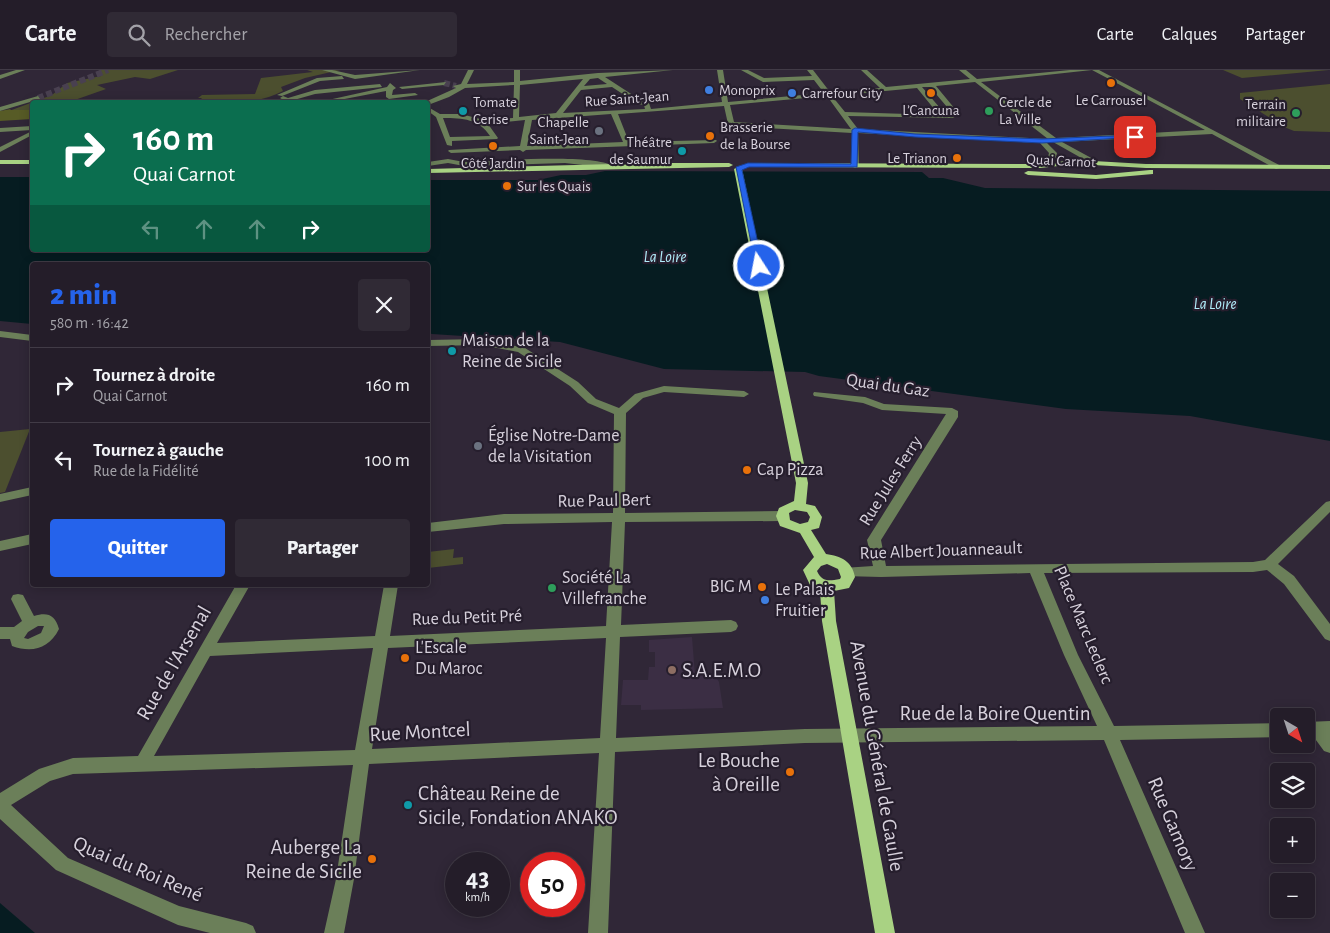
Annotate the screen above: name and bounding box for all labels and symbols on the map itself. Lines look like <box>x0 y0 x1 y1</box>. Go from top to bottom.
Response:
marker: Le Carrousel <box>1105 77 1117 89</box>
place label: Monoprix <box>719 83 776 98</box>
marker: Monoprix <box>703 84 715 96</box>
place label: Carrefour City <box>802 86 883 101</box>
marker: Carrefour City <box>786 87 798 99</box>
marker: L’Cancuna <box>925 87 937 99</box>
street label: Rue Saint-Jean <box>584 89 670 109</box>
place label: Le Carrousel <box>1076 93 1146 108</box>
place label: Tomate Cerise <box>473 95 517 127</box>
place label: Cercle de La Ville <box>999 95 1052 127</box>
place label: Terrain militaire <box>1236 97 1286 129</box>
place label: L’Cancuna <box>902 103 960 118</box>
marker: Tomate Cerise <box>457 105 469 117</box>
marker: Cercle de La Ville <box>983 105 995 117</box>
marker: Terrain militaire <box>1290 107 1302 119</box>
place label: Chapelle Saint-Jean <box>529 115 589 147</box>
pin <box>1114 116 1156 158</box>
place label: Brasserie de la Bourse <box>720 120 790 152</box>
marker: Chapelle Saint-Jean <box>593 125 605 137</box>
marker: Brasserie de la Bourse <box>704 130 716 142</box>
place label: Théâtre de Saumur <box>609 135 672 167</box>
marker: Côté Jardin <box>487 140 499 152</box>
marker: Théâtre de Saumur <box>676 145 688 157</box>
place label: Le Trianon <box>887 151 947 166</box>
marker: Le Trianon <box>951 152 963 164</box>
street label: Quai Carnot <box>1026 152 1096 170</box>
place label: Côté Jardin <box>461 156 525 171</box>
place label: Sur les Quais <box>517 179 591 194</box>
marker: Sur les Quais <box>501 180 513 192</box>
position arrow <box>732 239 784 291</box>
water label: La Loire <box>643 249 687 265</box>
water label: La Loire <box>1193 296 1237 312</box>
place label: Maison de la Reine de Sicile <box>462 332 562 371</box>
marker: Maison de la Reine de Sicile <box>446 345 458 357</box>
street label: Quai du Gaz <box>845 371 931 401</box>
place label: Église Notre-Dame de la Visitation <box>488 424 620 466</box>
street label: Rue Jules Ferry <box>856 433 926 529</box>
marker: Église Notre-Dame de la Visitation <box>472 440 484 452</box>
place label: Cap Pizza <box>757 461 824 479</box>
marker: Cap Pizza <box>741 464 753 476</box>
street label: Rue Paul Bert <box>557 491 651 511</box>
street label: Rue Albert Jouanneault <box>859 539 1023 563</box>
street label: Place Marc Leclerc <box>1050 563 1116 687</box>
place label: Société La Villefranche <box>562 569 647 608</box>
place label: BIG M <box>710 578 752 596</box>
marker: BIG M <box>756 581 768 593</box>
place label: Le Palais Fruitier <box>775 581 835 620</box>
marker: Société La Villefranche <box>546 582 558 594</box>
marker: Le Palais Fruitier <box>759 594 771 606</box>
street label: Rue de l'Arsenal <box>133 602 215 724</box>
street label: Rue du Petit Pré <box>411 607 523 629</box>
place label: L'Escale Du Maroc <box>415 639 483 678</box>
street label: Avenue du Général de Gaulle <box>846 639 908 873</box>
marker: L'Escale Du Maroc <box>399 652 411 664</box>
place label: S.A.E.M.O <box>682 660 761 681</box>
marker: S.A.E.M.O <box>666 664 678 676</box>
street label: Rue de la Boire Quentin <box>899 703 1091 724</box>
north arrow <box>1270 708 1315 752</box>
street label: Rue Montcel <box>369 719 471 745</box>
place label: Le Bouche à Oreille <box>698 750 780 795</box>
marker: Le Bouche à Oreille <box>784 766 796 778</box>
street label: Rue Gamory <box>1144 774 1202 874</box>
place label: Château Reine de Sicile, Fondation ANAKO <box>418 783 618 828</box>
marker: Château Reine de Sicile, Fondation ANAKO <box>402 799 414 811</box>
street label: Quai du Roi René <box>70 832 206 906</box>
place label: Auberge La Reine de Sicile <box>245 837 362 882</box>
speed limit sign: 50 <box>520 852 585 917</box>
marker: Auberge La Reine de Sicile <box>366 853 378 865</box>

